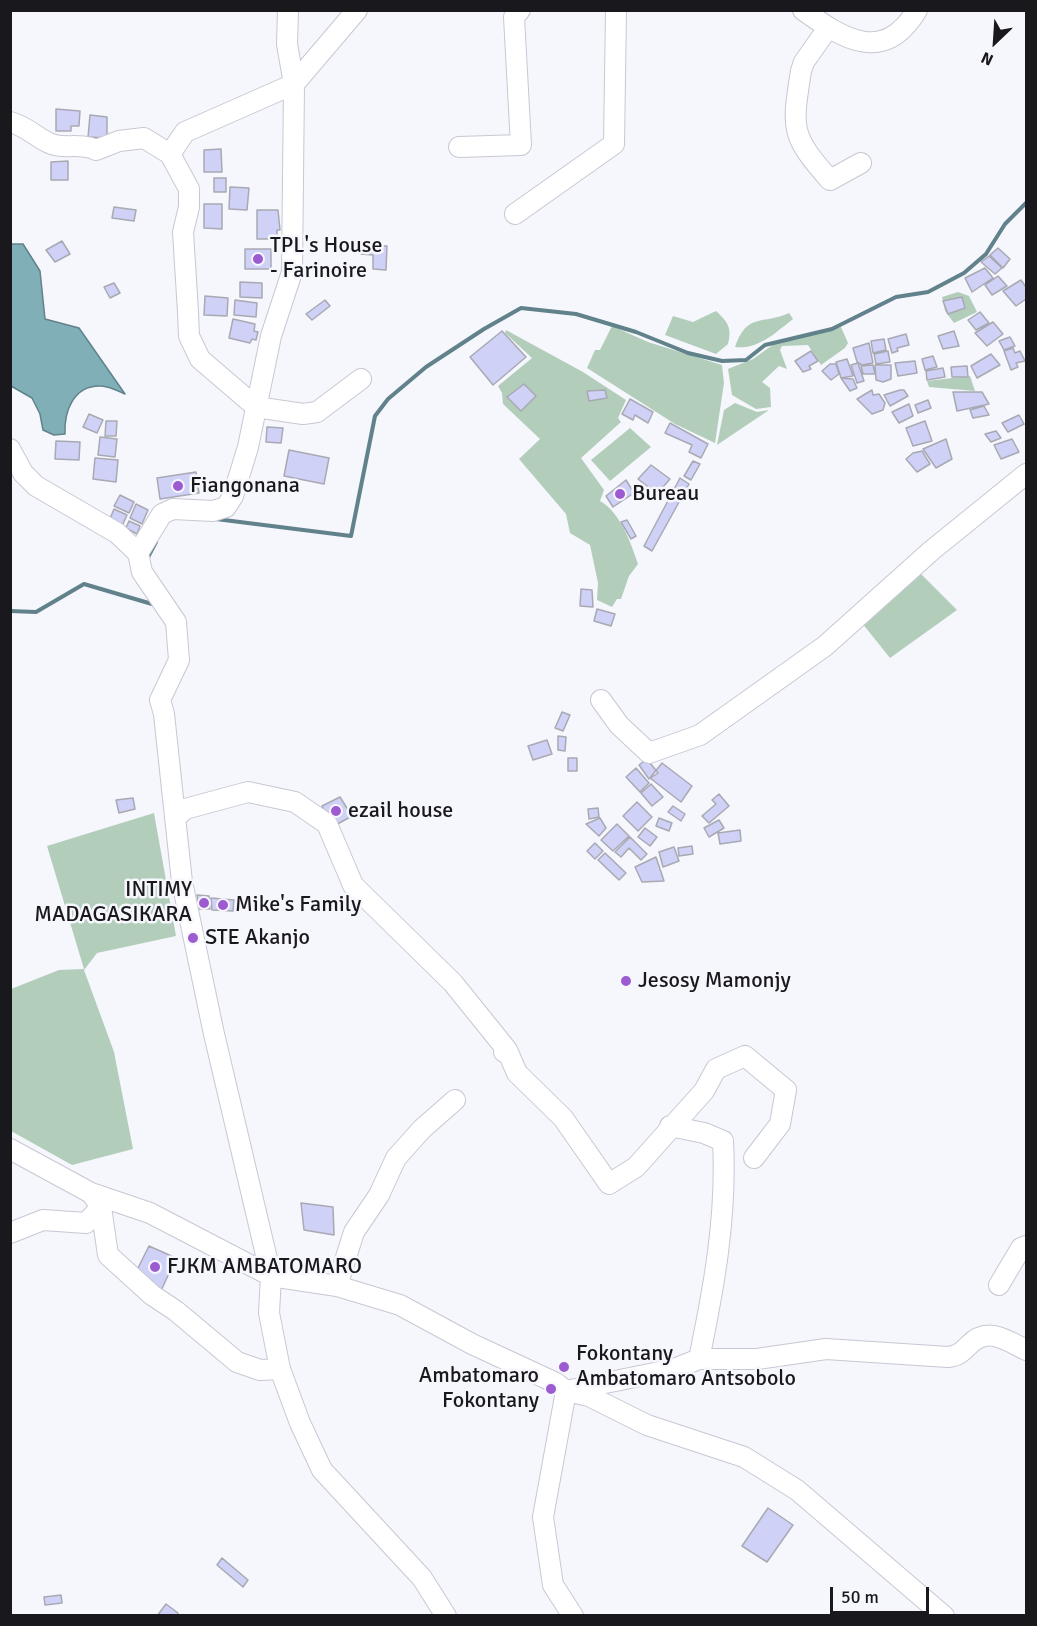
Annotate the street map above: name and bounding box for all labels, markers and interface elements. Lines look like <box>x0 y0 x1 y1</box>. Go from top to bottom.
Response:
north arrow <box>965 12 1025 72</box>
text: N <box>978 47 997 70</box>
place label: TPL's House - Farinoire <box>270 233 383 284</box>
marker: TPL's House - Farinoire <box>251 252 265 266</box>
place label: Fiangonana <box>190 473 300 499</box>
marker: Fiangonana <box>171 479 185 493</box>
place label: Bureau <box>632 481 699 507</box>
marker: Bureau <box>613 487 627 501</box>
place label: ezail house <box>348 798 453 824</box>
marker: ezail house <box>329 804 343 818</box>
place label: INTIMY MADAGASIKARA <box>34 877 192 928</box>
place label: Mike's Family <box>235 892 361 918</box>
marker: INTIMY MADAGASIKARA <box>197 896 211 910</box>
marker: Mike's Family <box>216 898 230 912</box>
place label: STE Akanjo <box>205 925 310 951</box>
marker: STE Akanjo <box>186 931 200 945</box>
place label: Jesosy Mamonjy <box>638 968 791 994</box>
marker: Jesosy Mamonjy <box>619 974 633 988</box>
place label: FJKM AMBATOMARO <box>167 1254 362 1280</box>
marker: FJKM AMBATOMARO <box>148 1260 162 1274</box>
place label: Fokontany Ambatomaro Antsobolo <box>576 1341 796 1392</box>
marker: Fokontany Ambatomaro Antsobolo <box>557 1360 571 1374</box>
place label: Ambatomaro Fokontany <box>419 1363 539 1414</box>
marker: Ambatomaro Fokontany <box>544 1382 558 1396</box>
scale bar <box>833 1575 932 1613</box>
text: 50 m <box>841 1586 879 1608</box>

